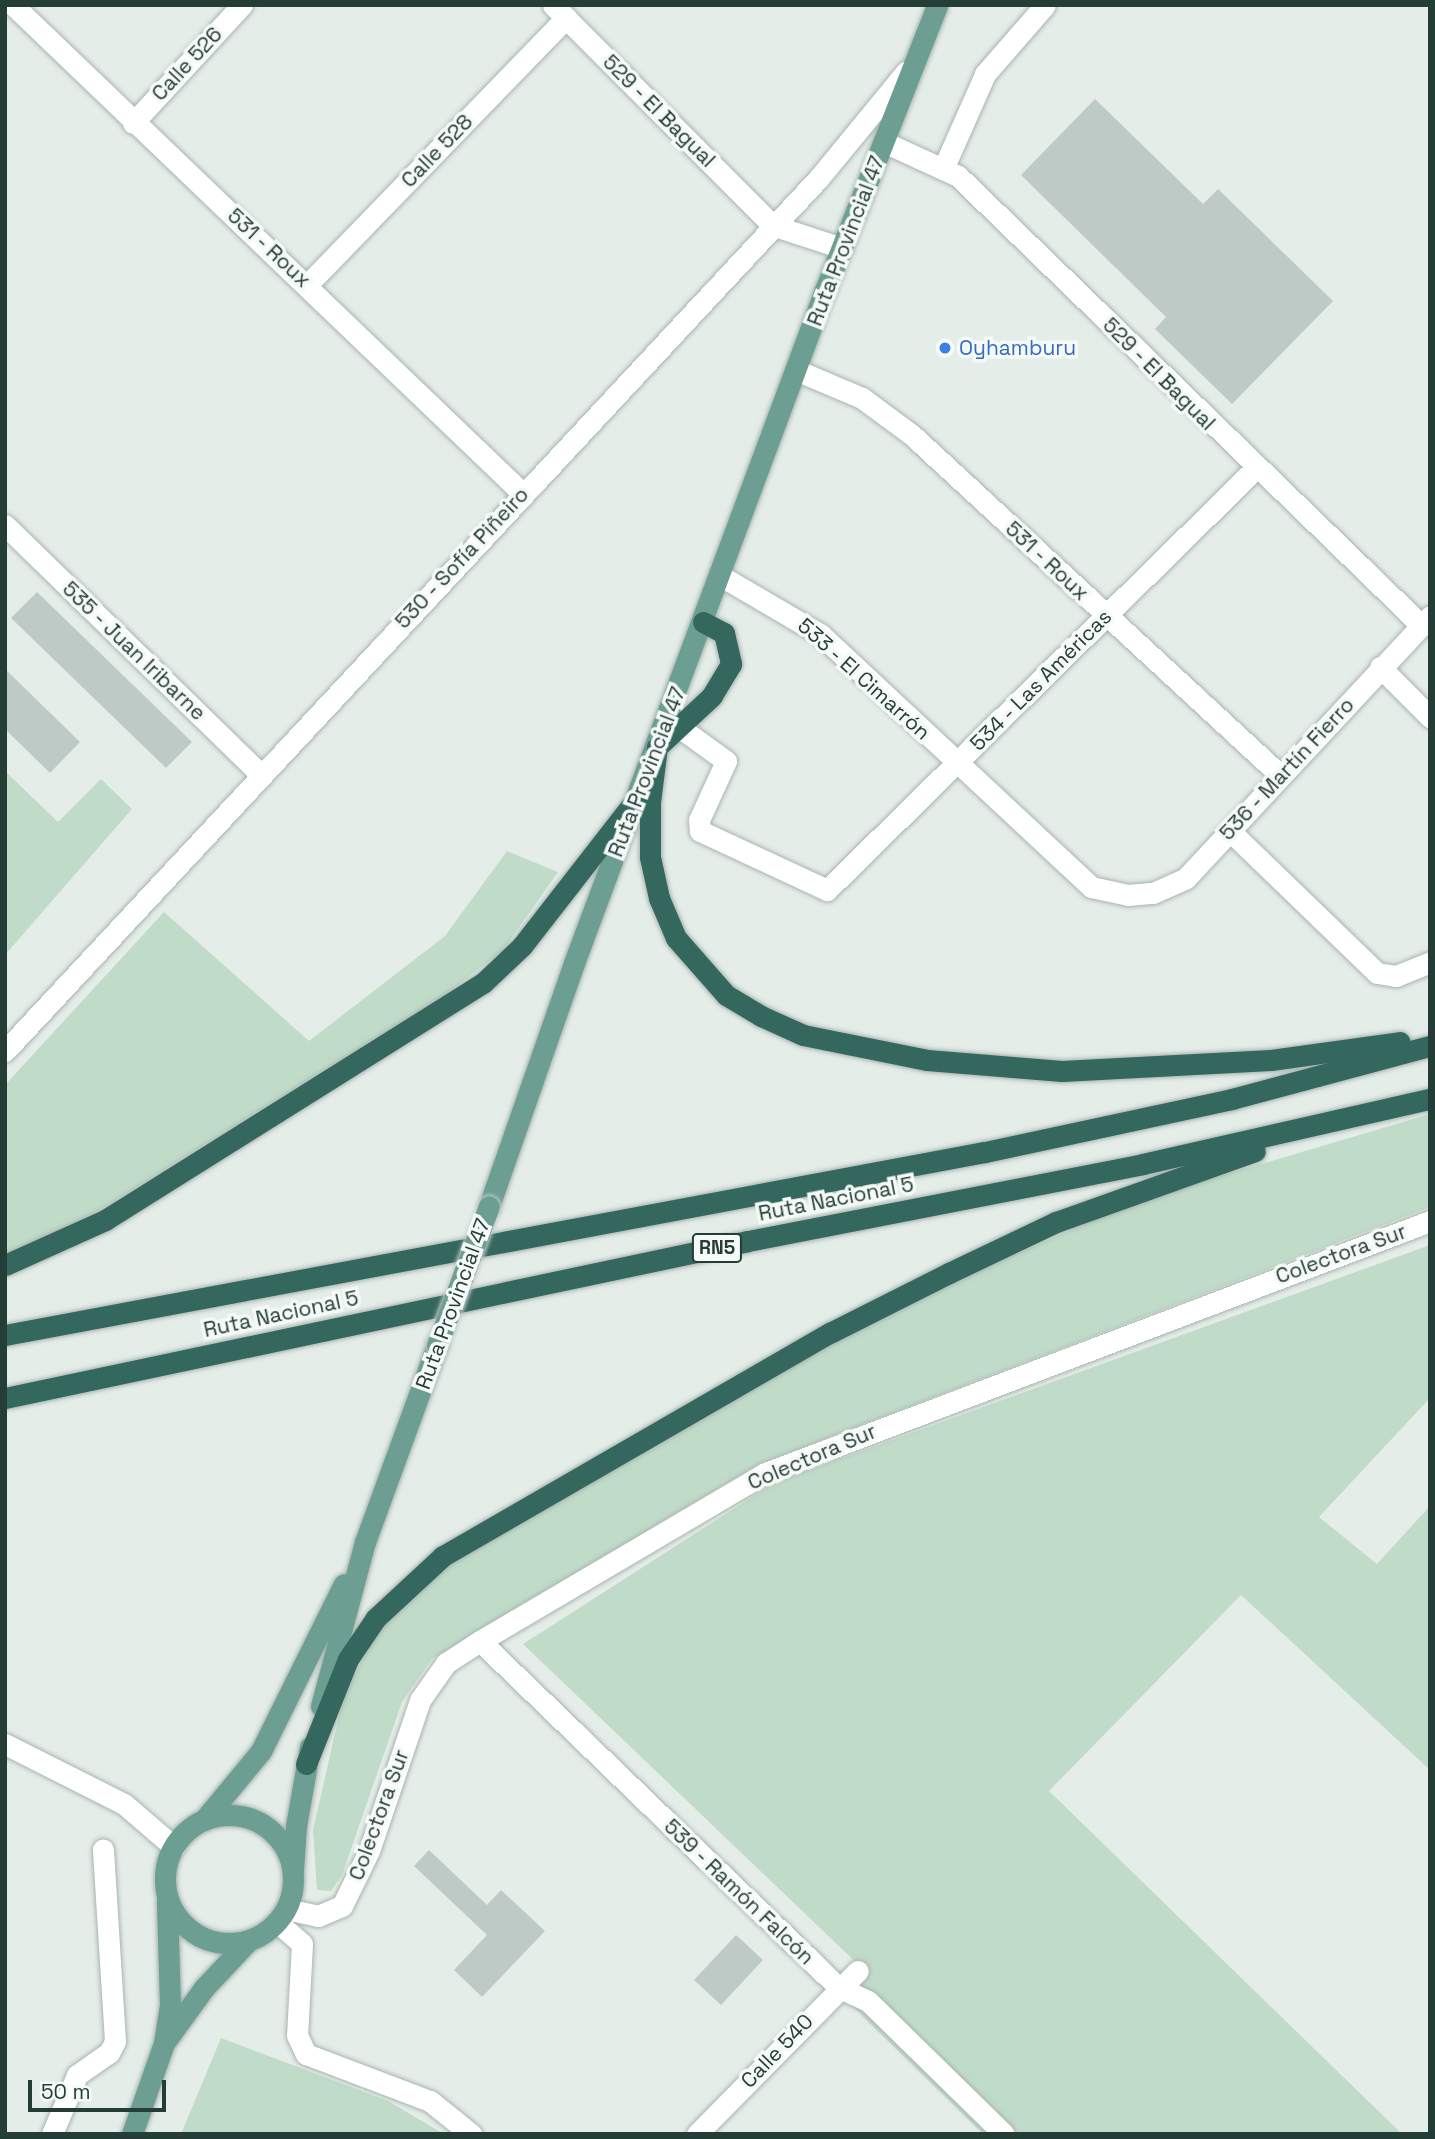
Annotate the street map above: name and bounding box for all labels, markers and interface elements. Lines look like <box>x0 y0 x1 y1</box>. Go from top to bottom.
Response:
street label: Calle 526 <box>147 22 227 106</box>
street label: 529 - El Bagual <box>597 49 721 173</box>
street label: Calle 528 <box>396 109 478 193</box>
street label: Ruta Provincial 47 <box>802 153 890 329</box>
street label: 531 - Roux <box>222 203 316 293</box>
street label: 529 - El Bagual <box>1097 312 1221 436</box>
place label: Oyhamburu <box>959 335 1076 361</box>
marker: Oyhamburu <box>937 340 953 356</box>
street label: 530 - Sofía Piñeiro <box>390 482 534 634</box>
street label: 531 - Roux <box>1000 516 1094 606</box>
street label: 535 - Juan Iribarne <box>57 576 211 726</box>
street label: 534 - Las Américas <box>965 604 1117 756</box>
street label: 533 - El Cimarrón <box>792 613 936 745</box>
street label: Ruta Provincial 47 <box>603 684 691 860</box>
street label: 536 - Martín Fierro <box>1214 692 1360 846</box>
street label: Ruta Nacional 5 <box>756 1172 916 1226</box>
street label: Ruta Provincial 47 <box>410 1215 496 1393</box>
street label: Colectora Sur <box>1272 1219 1410 1289</box>
road number: RN5 <box>691 1232 743 1264</box>
street label: Ruta Nacional 5 <box>201 1285 361 1343</box>
street label: Colectora Sur <box>744 1419 880 1495</box>
street label: Colectora Sur <box>344 1746 414 1884</box>
street label: 539 - Ramón Falcón <box>658 1814 820 1970</box>
street label: Calle 540 <box>736 2009 818 2093</box>
scale bar <box>32 2066 170 2110</box>
text: 50 m <box>41 2078 91 2105</box>

